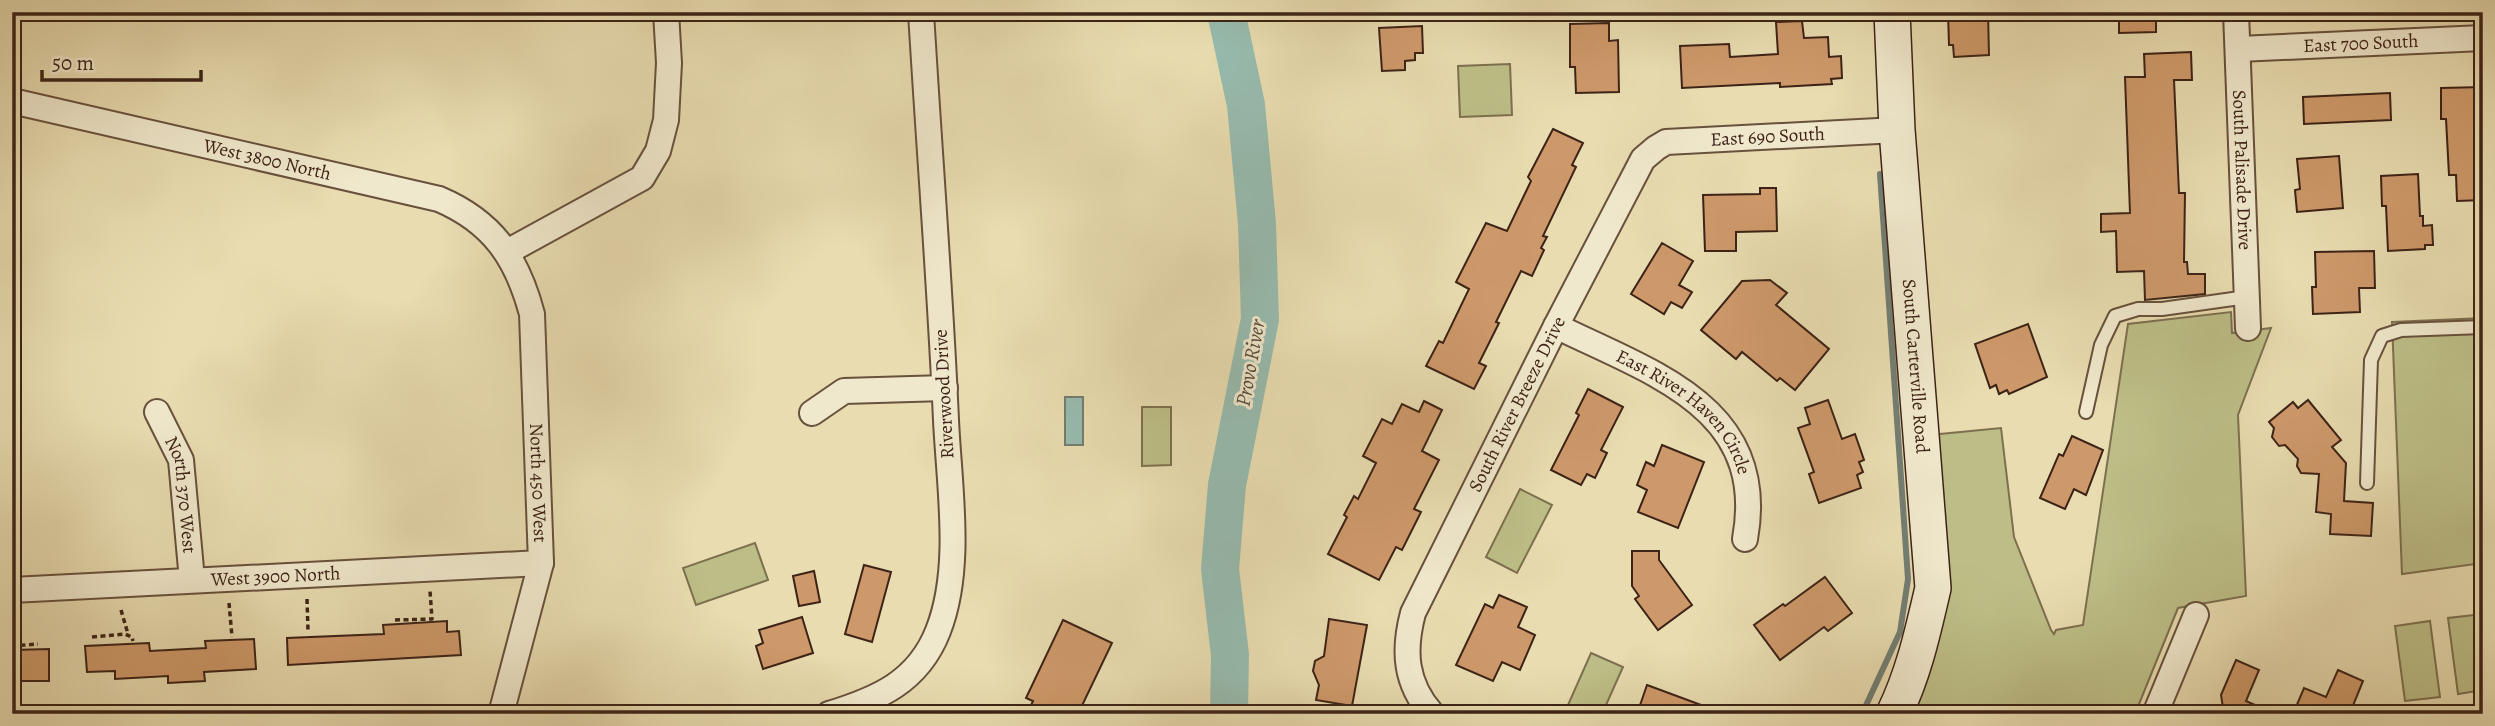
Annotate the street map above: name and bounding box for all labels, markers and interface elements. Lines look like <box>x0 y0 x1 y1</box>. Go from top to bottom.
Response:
street label: East 700 South <box>2303 28 2419 59</box>
scale bar <box>42 38 201 82</box>
text: 50 m <box>52 49 94 77</box>
street label: South Palisade Drive <box>2226 89 2258 250</box>
street label: East 690 South <box>1710 121 1826 153</box>
street label: West 3800 North <box>200 132 334 187</box>
street label: South Carterville Road <box>1896 278 1935 455</box>
street label: South River Breeze Drive <box>1462 312 1572 496</box>
water label: Provo River <box>1229 317 1272 409</box>
street label: Riverwood Drive <box>928 329 960 459</box>
street label: East River Haven Circle <box>1612 343 1757 477</box>
street label: North 450 West <box>523 422 553 543</box>
street label: North 370 West <box>158 432 203 555</box>
street label: West 3900 North <box>209 560 341 593</box>

